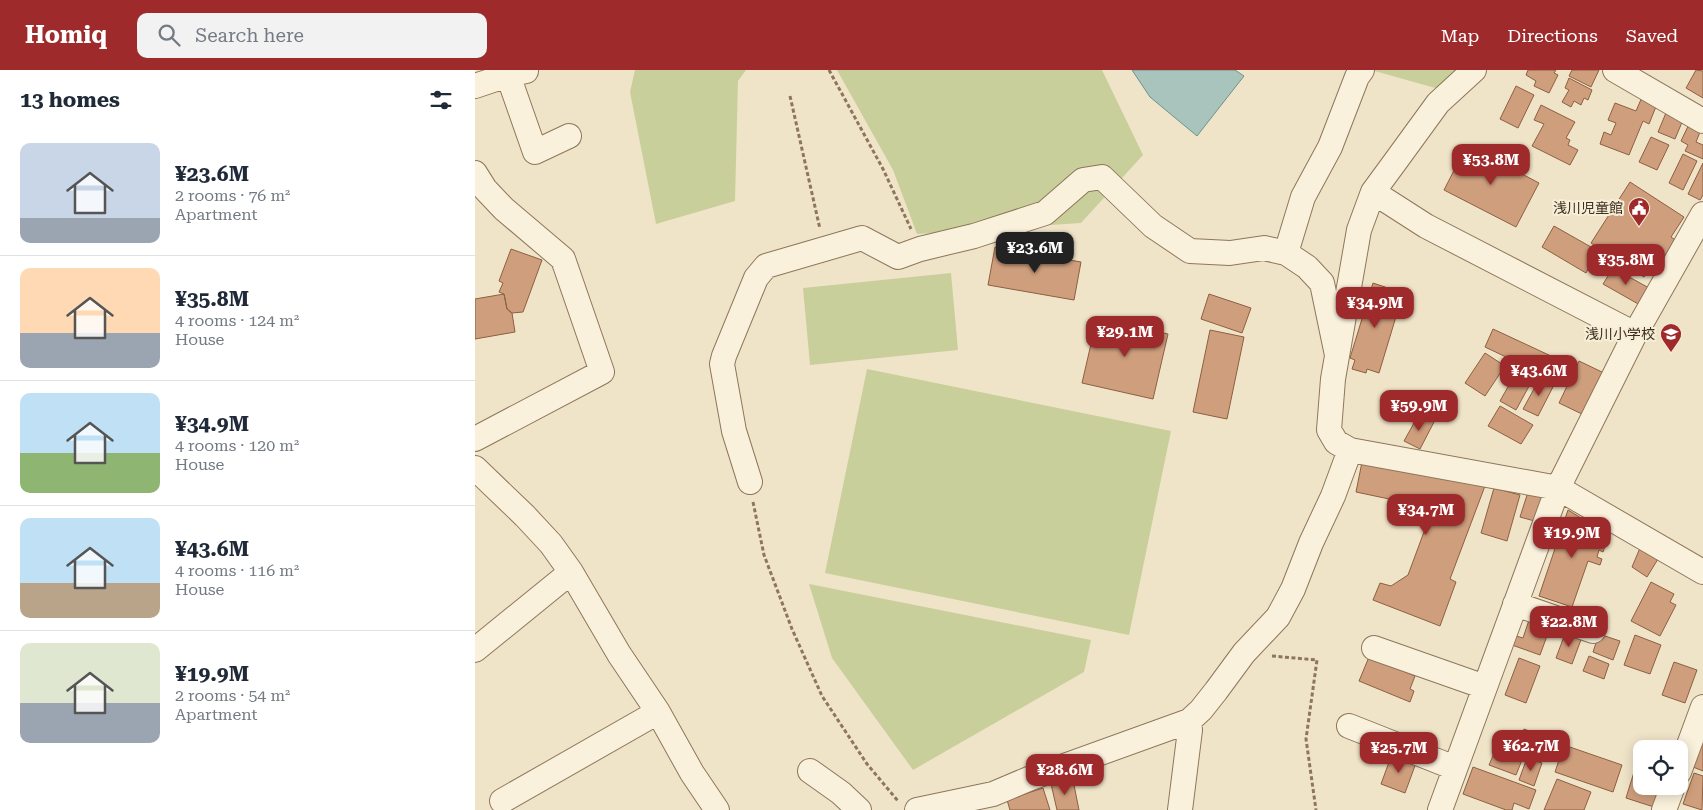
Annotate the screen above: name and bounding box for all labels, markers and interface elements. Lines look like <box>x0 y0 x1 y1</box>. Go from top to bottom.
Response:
search box <box>137 13 487 58</box>
text: Homiq <box>25 21 107 49</box>
icon: search <box>155 21 183 49</box>
text: Search here <box>195 24 304 47</box>
text: Map <box>1441 25 1479 46</box>
text: Directions <box>1507 25 1598 46</box>
text: Saved <box>1626 25 1678 46</box>
icon: filters <box>427 86 455 114</box>
text: 13 homes <box>20 88 120 112</box>
pin: ¥53.8M <box>1450 144 1532 186</box>
text: ¥53.8M <box>1463 150 1519 169</box>
text: ¥23.6M <box>175 162 249 186</box>
icon: home <box>60 163 120 223</box>
text: 2 rooms · 76 m² <box>175 186 290 205</box>
public building icon: 浅川児童館 <box>1627 196 1651 227</box>
place label: 浅川児童館 <box>1553 200 1623 216</box>
text: Apartment <box>175 205 258 224</box>
pin: ¥23.6M <box>994 232 1076 274</box>
text: ¥23.6M <box>1007 238 1063 257</box>
pin: ¥35.8M <box>1585 244 1667 286</box>
text: ¥35.8M <box>1598 250 1654 269</box>
pin: ¥34.9M <box>1334 286 1416 329</box>
text: ¥35.8M <box>175 287 249 311</box>
icon: home <box>60 288 120 348</box>
text: ¥34.9M <box>1347 293 1403 312</box>
text: 4 rooms · 124 m² <box>175 311 299 330</box>
pin: ¥29.1M <box>1084 316 1166 358</box>
text: ¥29.1M <box>1097 322 1153 341</box>
school or university icon: 浅川小学校 <box>1659 322 1683 353</box>
place label: 浅川小学校 <box>1585 326 1655 342</box>
text: House <box>175 330 224 349</box>
pin: ¥43.6M <box>1498 354 1580 397</box>
text: ¥43.6M <box>1511 361 1567 380</box>
pin: ¥59.9M <box>1378 390 1460 432</box>
text: ¥59.9M <box>1391 396 1447 415</box>
text: ¥34.9M <box>175 412 249 436</box>
icon: home <box>60 413 120 473</box>
text: 4 rooms · 120 m² <box>175 436 299 455</box>
text: House <box>175 455 224 474</box>
pin: ¥34.7M <box>1385 494 1467 536</box>
text: ¥34.7M <box>1398 500 1454 519</box>
pin: ¥19.9M <box>1531 516 1613 559</box>
text: ¥19.9M <box>1544 523 1600 542</box>
text: ¥43.6M <box>175 537 249 561</box>
icon: home <box>60 538 120 598</box>
text: 4 rooms · 116 m² <box>175 561 299 580</box>
text: House <box>175 580 224 599</box>
pin: ¥22.8M <box>1528 606 1610 648</box>
text: ¥22.8M <box>1541 612 1597 631</box>
text: ¥19.9M <box>175 662 249 686</box>
icon: home <box>60 663 120 723</box>
text: 2 rooms · 54 m² <box>175 686 290 705</box>
text: Apartment <box>175 705 258 724</box>
pin: ¥62.7M <box>1490 730 1572 772</box>
pin: ¥25.7M <box>1358 732 1440 774</box>
text: ¥62.7M <box>1503 736 1559 755</box>
text: ¥25.7M <box>1371 738 1427 757</box>
map controls <box>1633 740 1688 795</box>
button: locate <box>1633 740 1688 795</box>
pin: ¥28.6M <box>1024 754 1106 796</box>
text: ¥28.6M <box>1037 760 1093 779</box>

